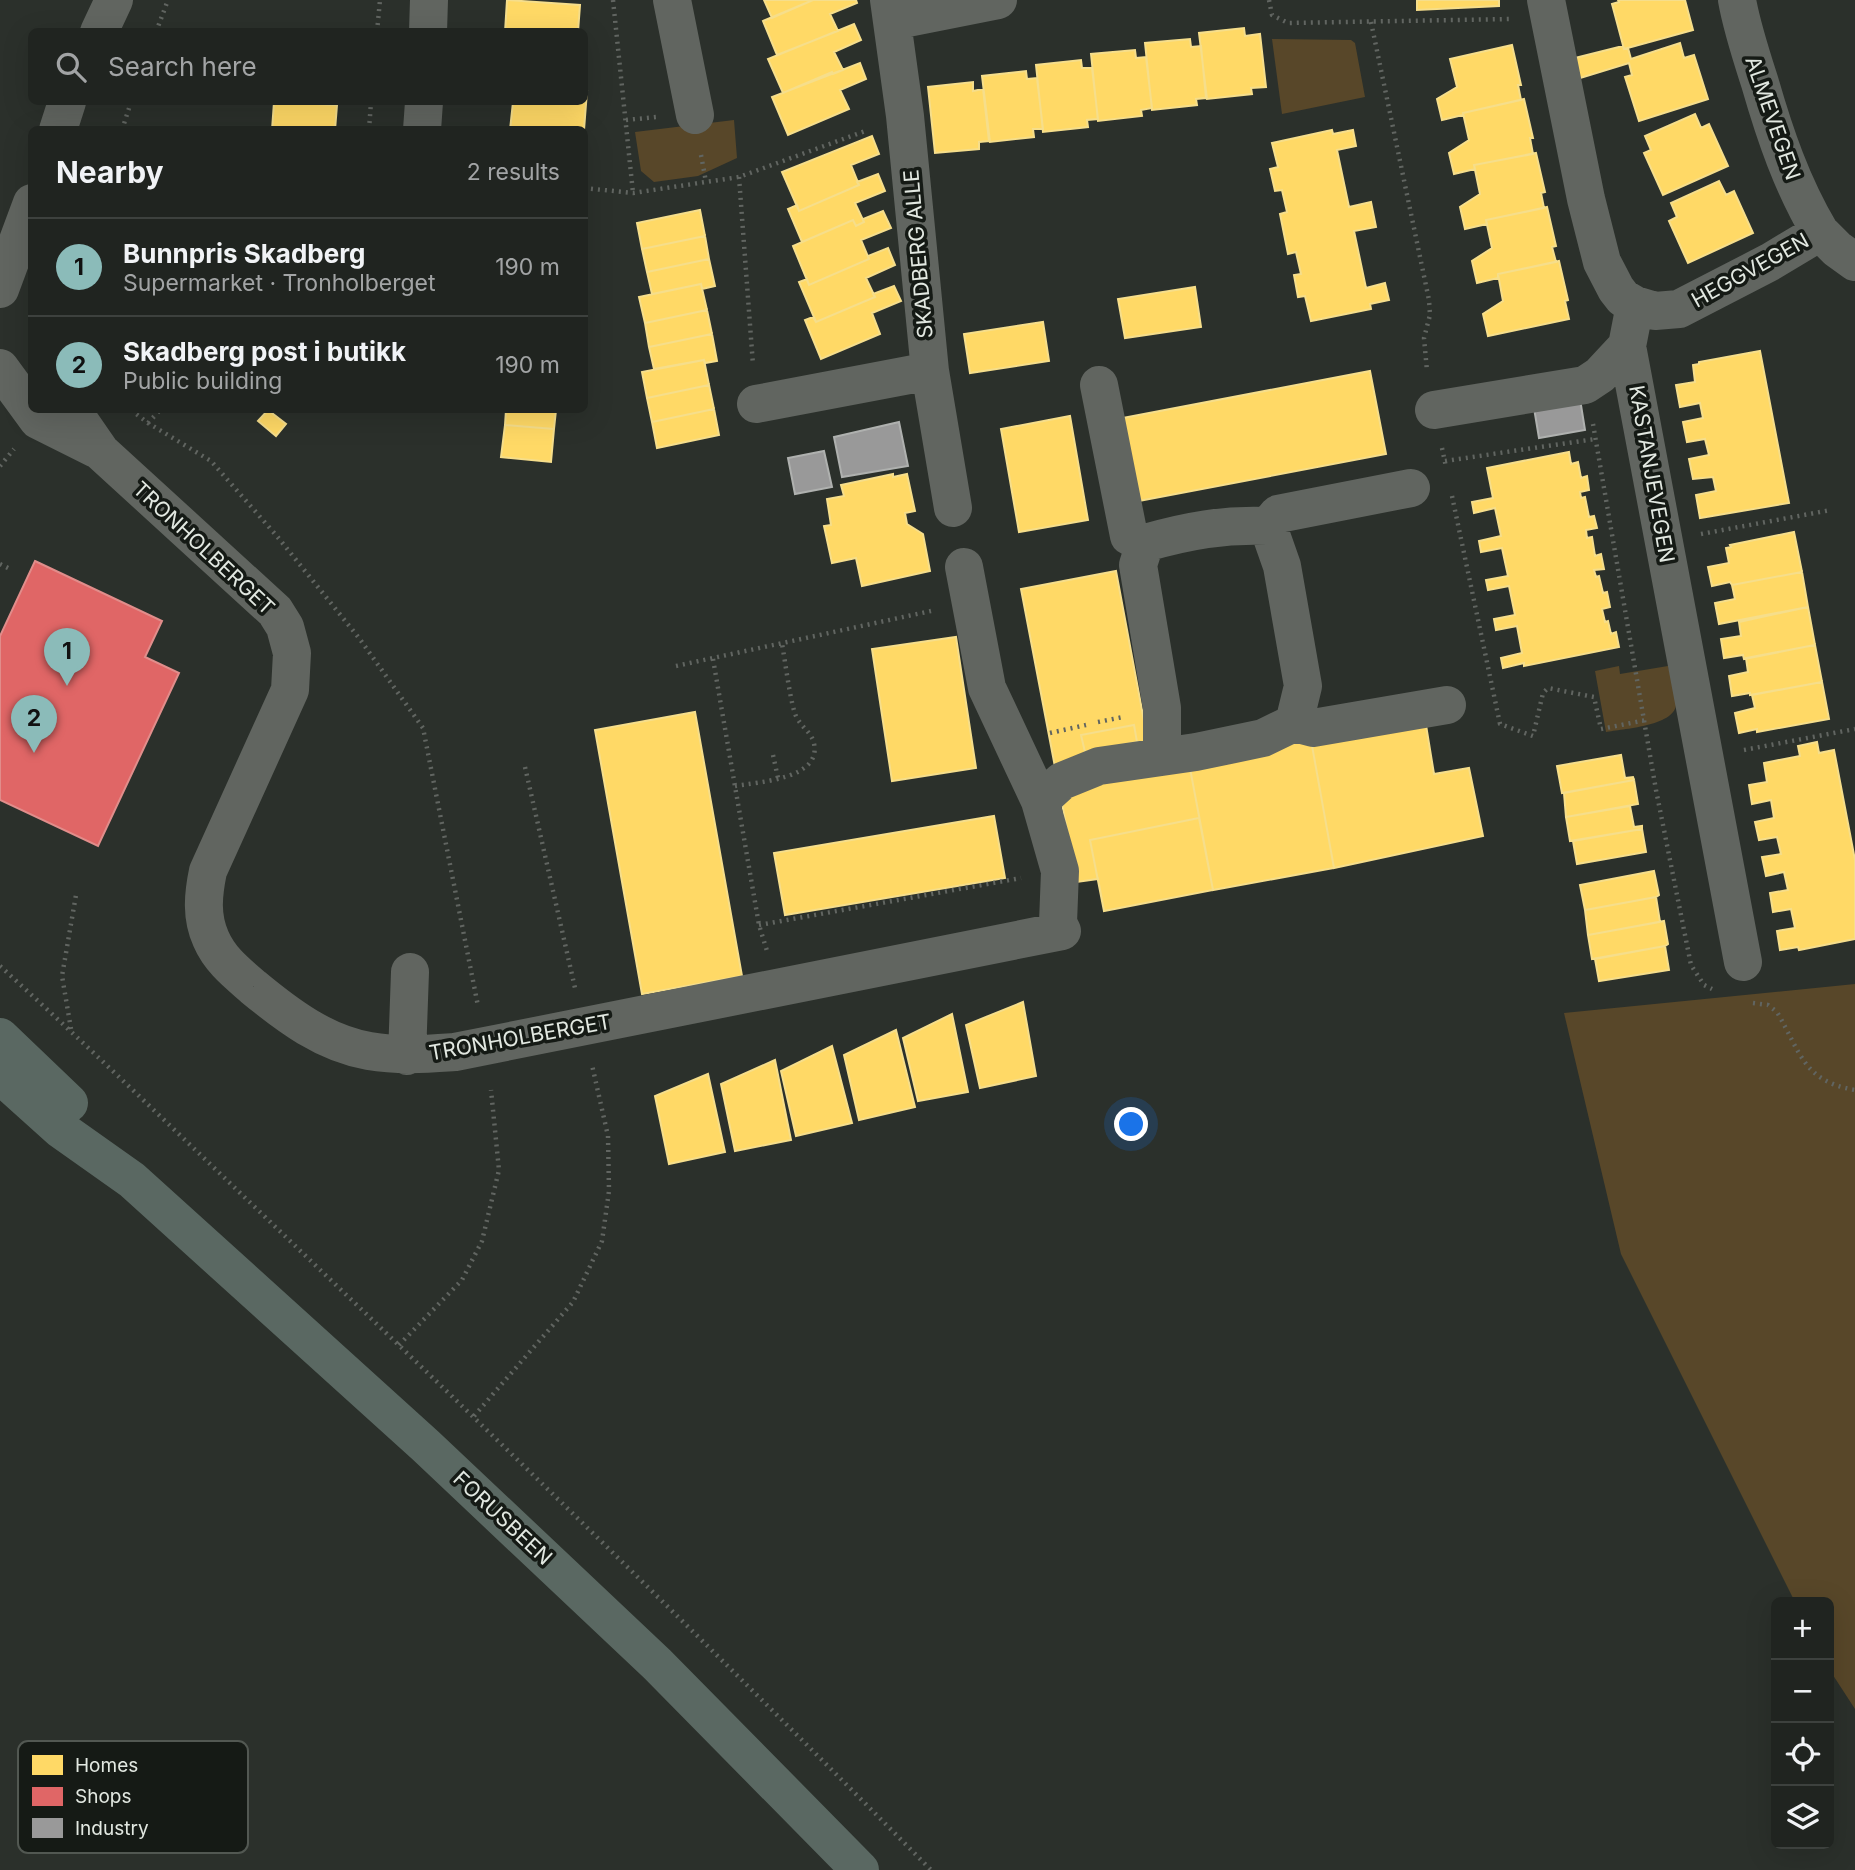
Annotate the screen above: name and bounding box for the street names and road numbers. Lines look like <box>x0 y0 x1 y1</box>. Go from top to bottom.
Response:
street label: ALMEVEGEN <box>1740 53 1806 183</box>
street label: SKADBERG ALLE <box>898 168 938 340</box>
street label: HEGGVEGEN <box>1687 227 1813 313</box>
street label: KASTANJEVEGEN <box>1624 383 1680 565</box>
street label: TRONHOLBERGET <box>128 476 280 620</box>
street label: TRONHOLBERGET <box>427 1009 613 1065</box>
street label: FORUSBEEN <box>448 1466 558 1570</box>

